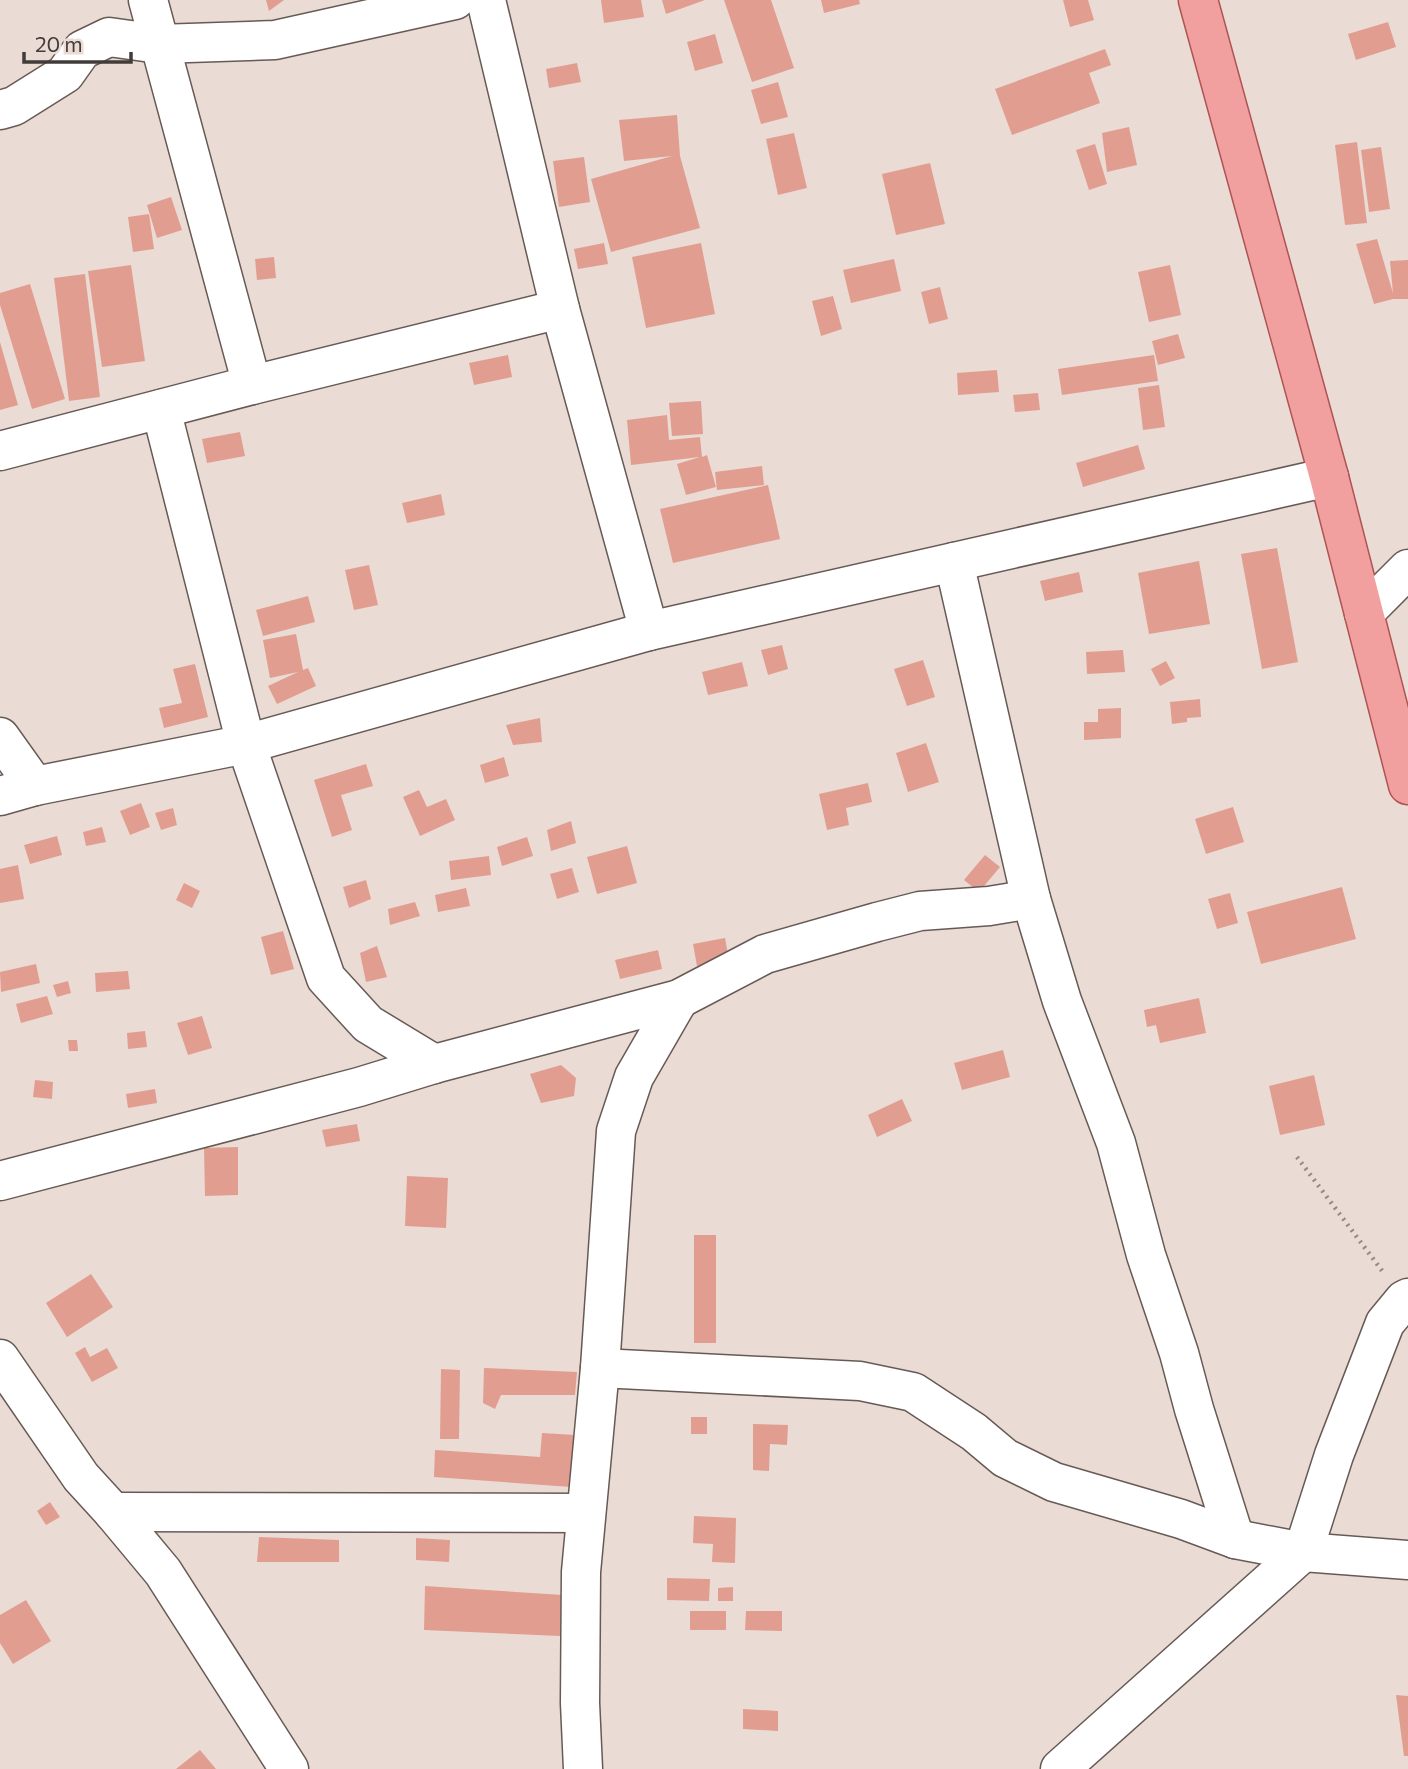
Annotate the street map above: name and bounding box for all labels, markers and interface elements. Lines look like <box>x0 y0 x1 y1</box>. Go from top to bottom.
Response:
scale bar <box>24 21 131 65</box>
text: 20 m <box>35 31 83 56</box>

